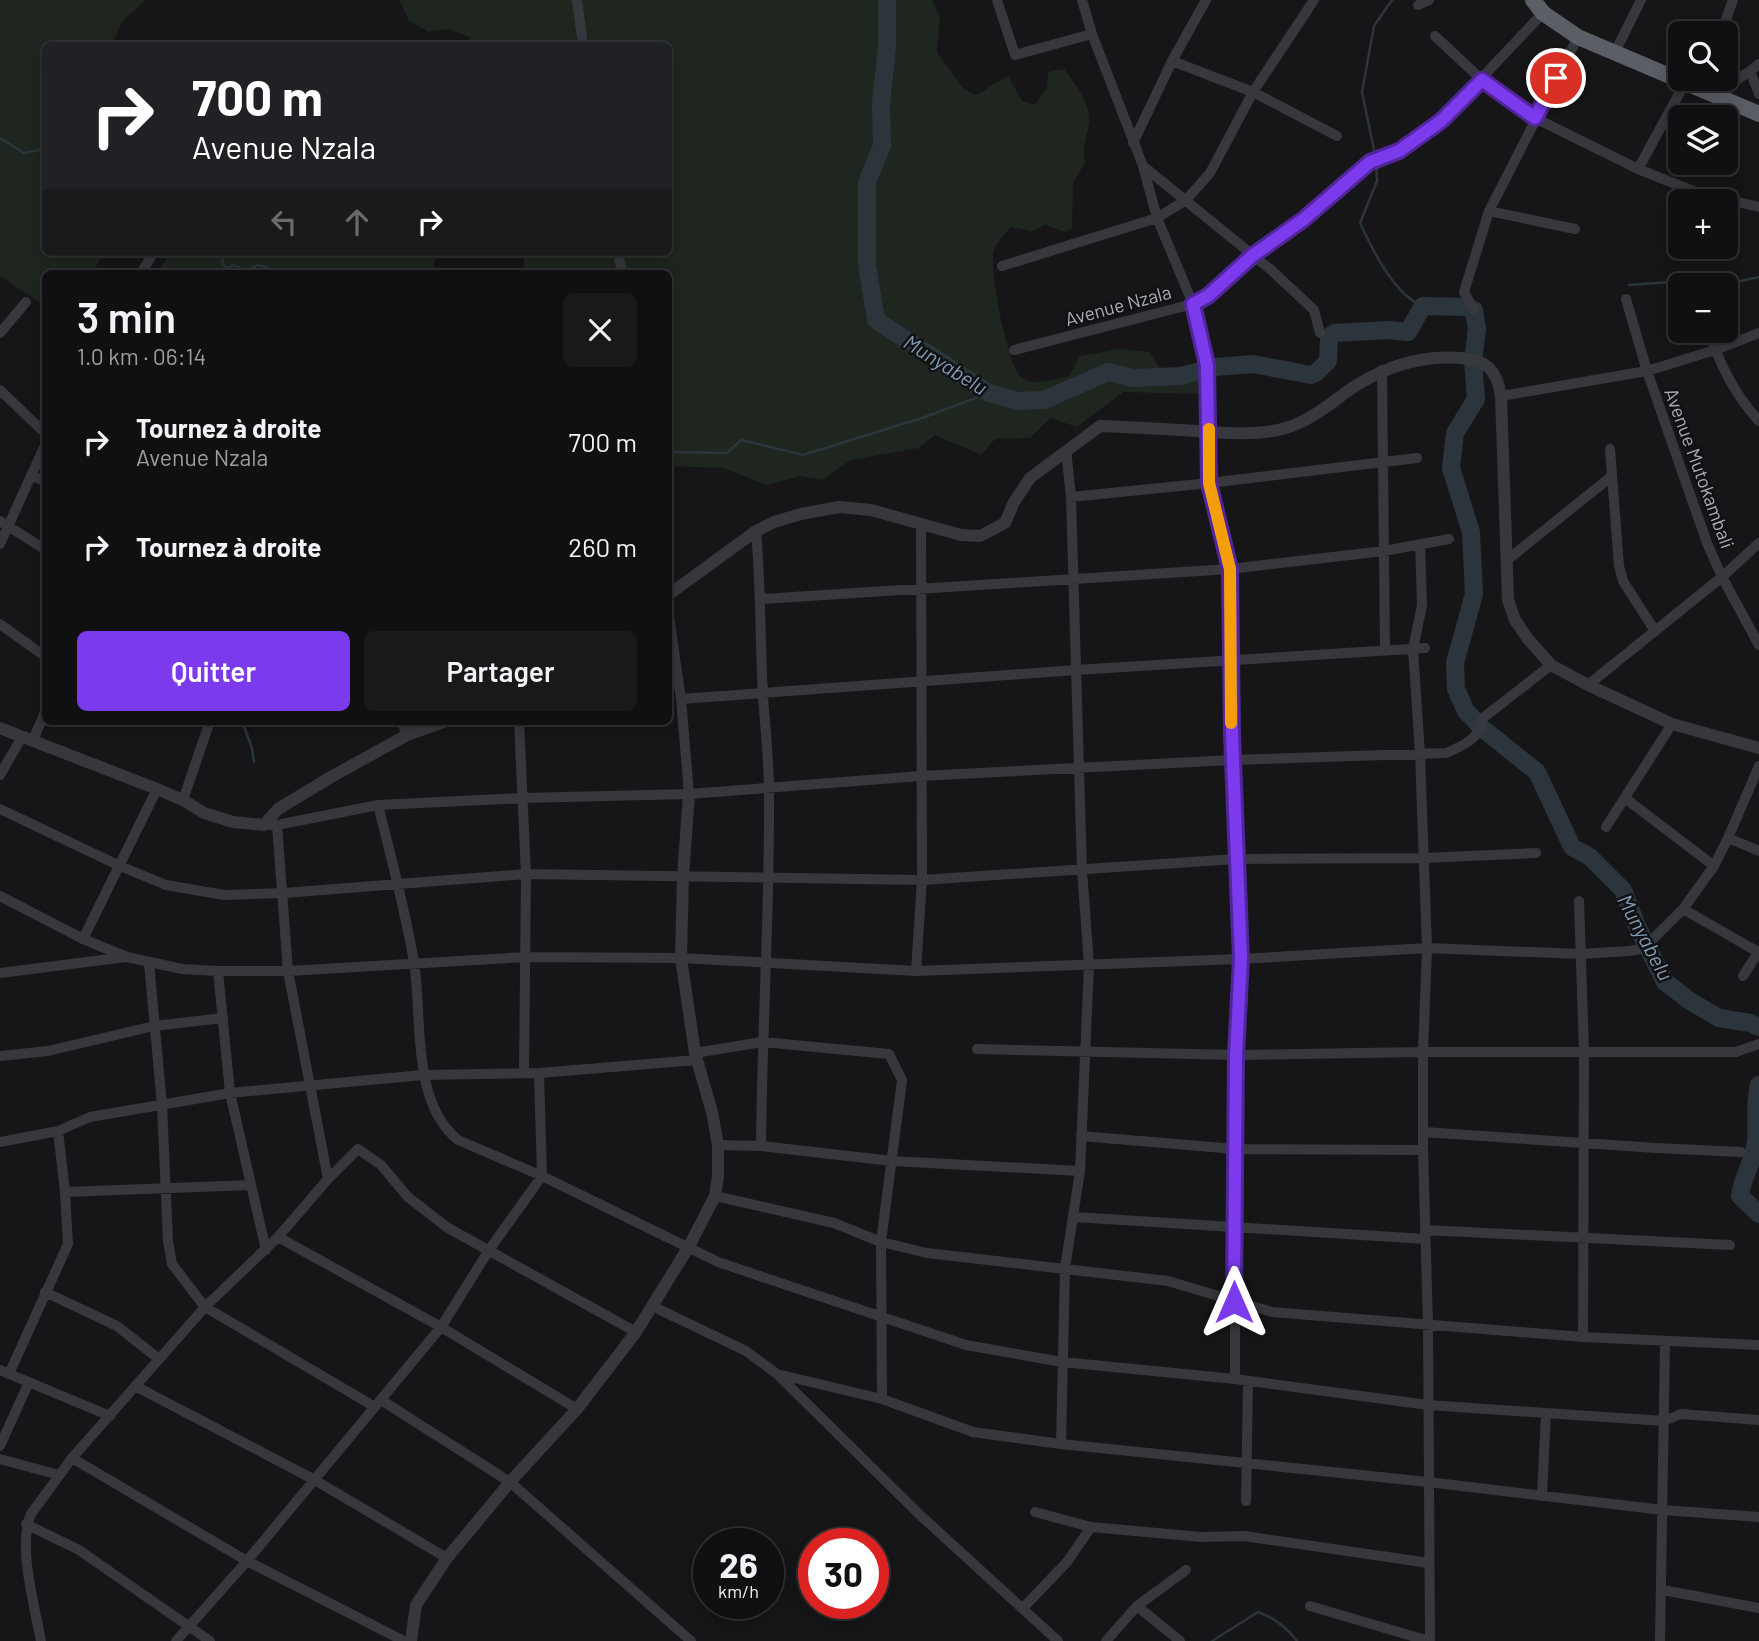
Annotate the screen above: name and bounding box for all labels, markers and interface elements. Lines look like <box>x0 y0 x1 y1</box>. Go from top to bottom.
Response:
map controls <box>1668 21 1738 343</box>
button: search <box>1668 21 1738 91</box>
pin <box>1526 48 1586 108</box>
icon: arrive <box>1537 59 1575 97</box>
text: 700 m <box>192 67 323 126</box>
icon: right <box>77 70 168 161</box>
button: layers <box>1668 105 1738 175</box>
text: Avenue Nzala <box>192 127 376 165</box>
button: + <box>1668 189 1738 259</box>
icon: left <box>265 203 303 241</box>
icon: ahead <box>338 203 376 241</box>
icon: right <box>411 203 449 241</box>
button: − <box>1668 273 1738 343</box>
street label: Avenue Nzala <box>1062 280 1174 330</box>
text: 3 min <box>77 291 176 341</box>
button: close <box>563 293 637 367</box>
water label: Munyabelu <box>900 329 992 399</box>
text: 1.0 km · 06:14 <box>77 342 206 370</box>
street label: Avenue Mutokambali <box>1660 385 1740 551</box>
text: Tournez à droite <box>136 412 321 443</box>
icon: right <box>77 423 115 461</box>
text: 700 m <box>569 426 637 457</box>
text: Avenue Nzala <box>136 443 268 471</box>
icon: right <box>77 528 115 566</box>
text: Tournez à droite <box>136 531 321 562</box>
text: 260 m <box>568 531 637 562</box>
button: Quitter <box>77 631 350 711</box>
button: Partager <box>364 631 637 711</box>
water label: Munyabelu <box>1613 890 1679 984</box>
position arrow <box>1197 1265 1271 1339</box>
speed limit sign: 30 <box>798 1528 889 1619</box>
text: 26 <box>719 1543 758 1585</box>
text: km/h <box>718 1580 759 1602</box>

